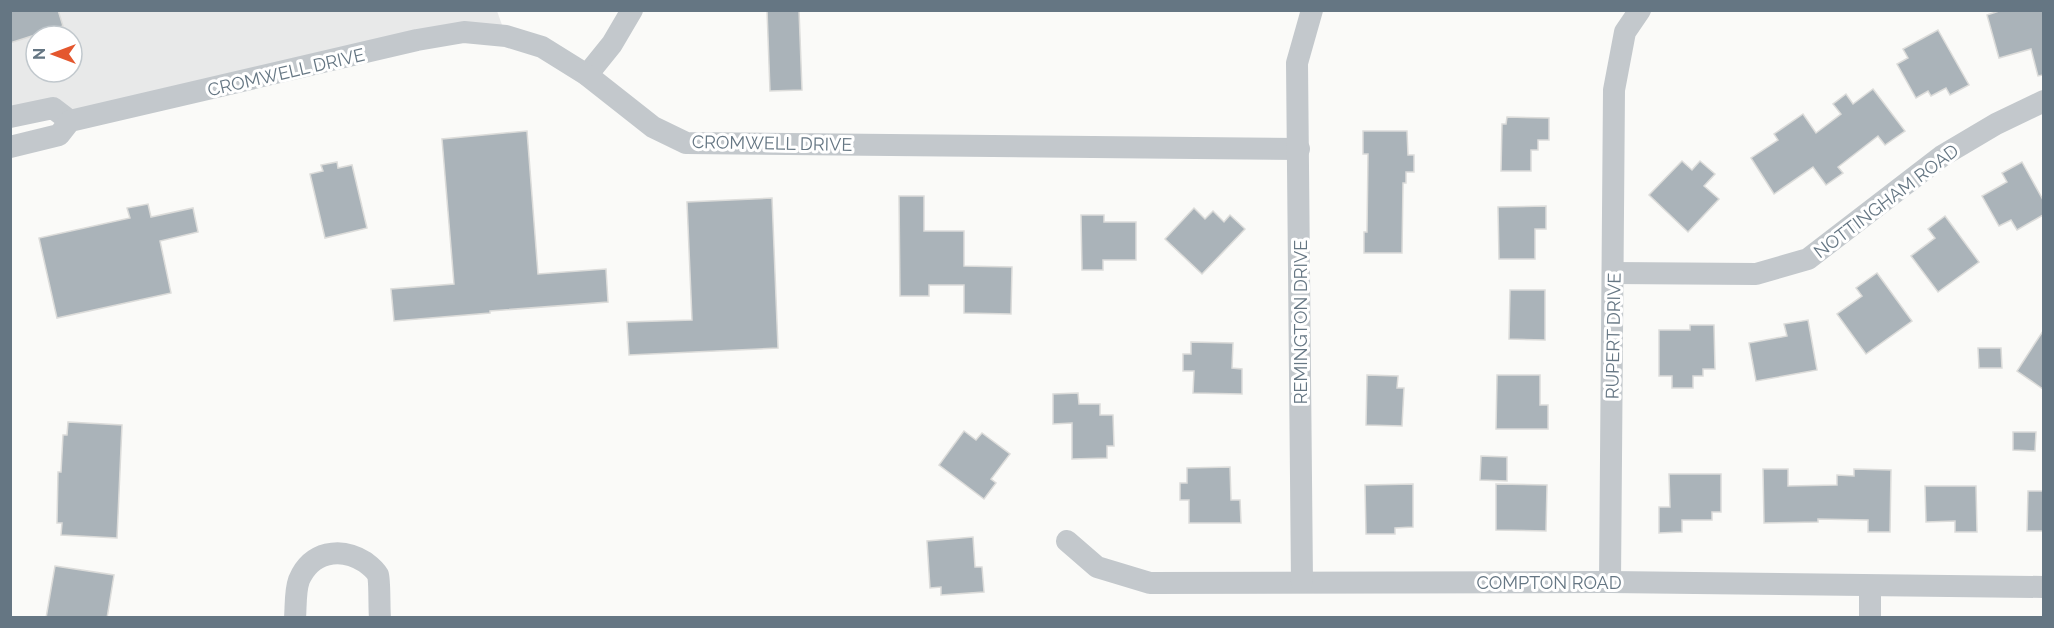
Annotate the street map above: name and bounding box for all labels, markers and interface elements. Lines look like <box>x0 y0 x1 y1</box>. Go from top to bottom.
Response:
north arrow <box>24 24 84 84</box>
street label: CROMWELL DRIVE <box>205 44 367 100</box>
text: N <box>30 48 49 60</box>
street label: CROMWELL DRIVE <box>692 131 852 155</box>
street label: NOTTINGHAM ROAD <box>1809 140 1963 262</box>
street label: REMINGTON DRIVE <box>1290 240 1311 404</box>
street label: RUPERT DRIVE <box>1601 273 1625 399</box>
street label: COMPTON ROAD <box>1476 572 1622 593</box>

